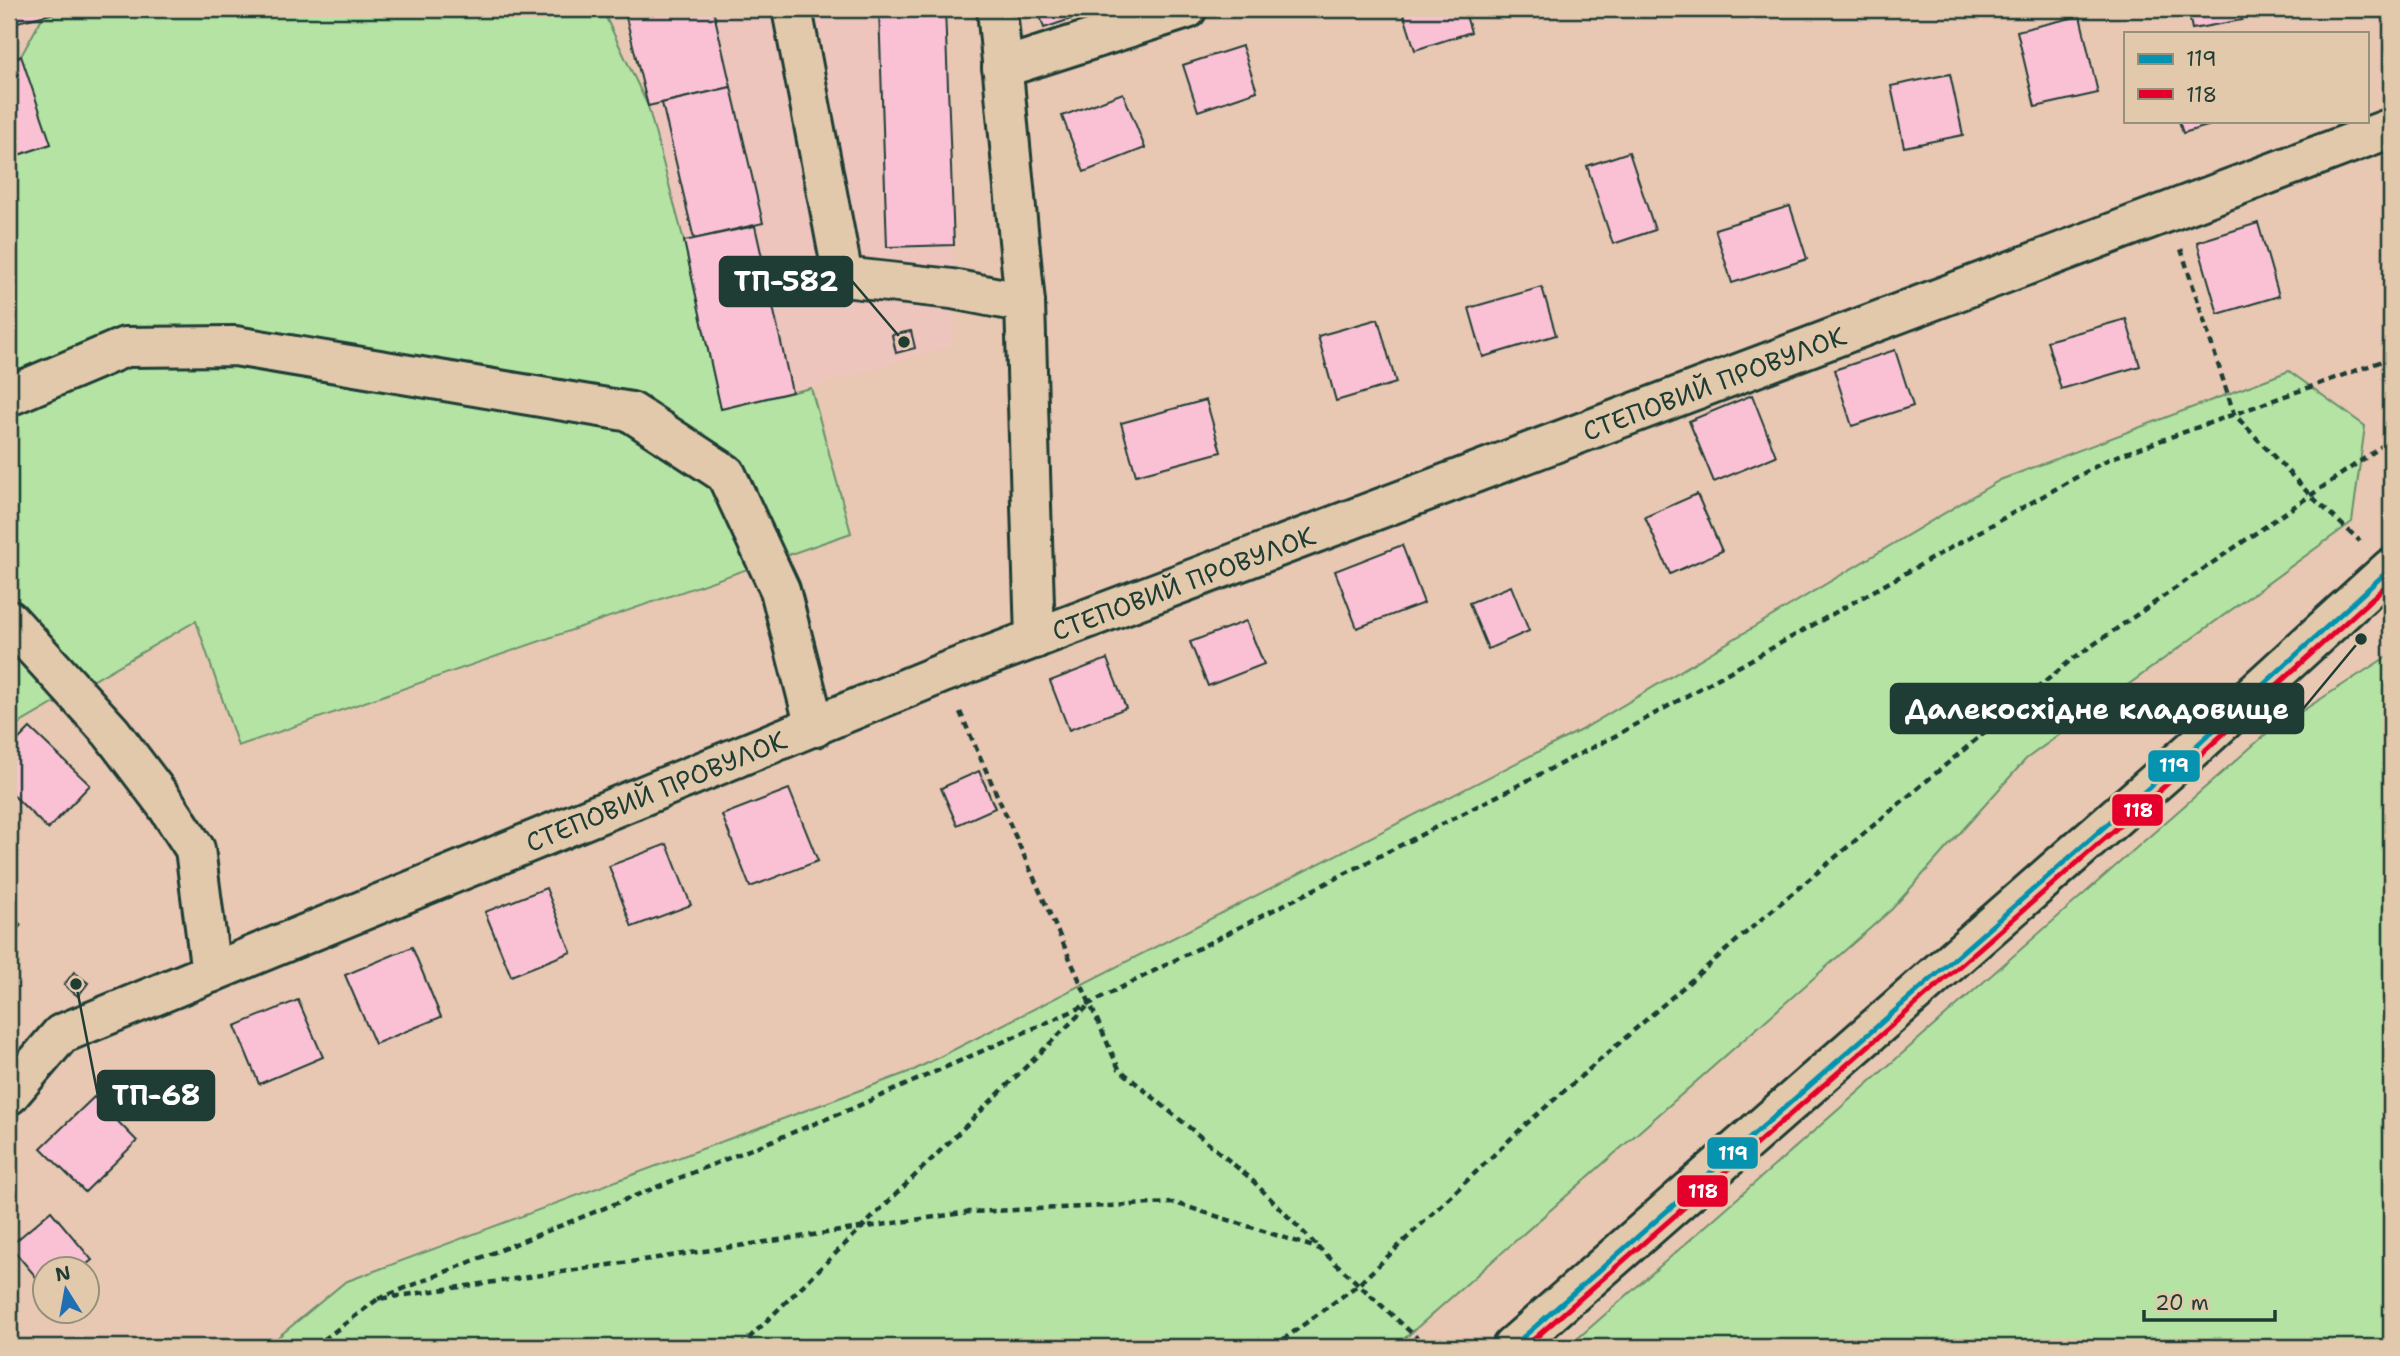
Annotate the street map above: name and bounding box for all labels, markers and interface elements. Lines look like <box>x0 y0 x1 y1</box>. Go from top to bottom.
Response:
legend <box>2124 32 2368 122</box>
text: 119 <box>2186 45 2217 73</box>
text: 118 <box>2186 81 2217 109</box>
callout: ТП-582 <box>720 257 852 306</box>
text: ТП-582 <box>734 262 838 300</box>
street label: СТЕПОВИЙ ПРОВУЛОК <box>1577 317 1851 448</box>
street label: СТЕПОВИЙ ПРОВУЛОК <box>1047 517 1320 648</box>
callout: Далекосхідне кладовище <box>1891 684 2303 733</box>
text: Далекосхідне кладовище <box>1905 690 2289 728</box>
street label: СТЕПОВИЙ ПРОВУЛОК <box>520 721 792 860</box>
line badge: 119 <box>2147 749 2201 783</box>
text: 119 <box>2159 753 2189 778</box>
line badge: 118 <box>2111 793 2164 827</box>
text: 118 <box>2123 798 2153 823</box>
callout: ТП-68 <box>98 1071 214 1120</box>
text: ТП-68 <box>112 1076 200 1114</box>
line badge: 119 <box>1706 1136 1759 1170</box>
text: 119 <box>1718 1141 1748 1166</box>
line badge: 118 <box>1676 1174 1729 1208</box>
text: 118 <box>1688 1179 1718 1204</box>
north arrow <box>32 1254 102 1324</box>
text: N <box>53 1260 73 1288</box>
scale bar <box>2144 1279 2276 1323</box>
text: 20 m <box>2155 1289 2209 1317</box>

